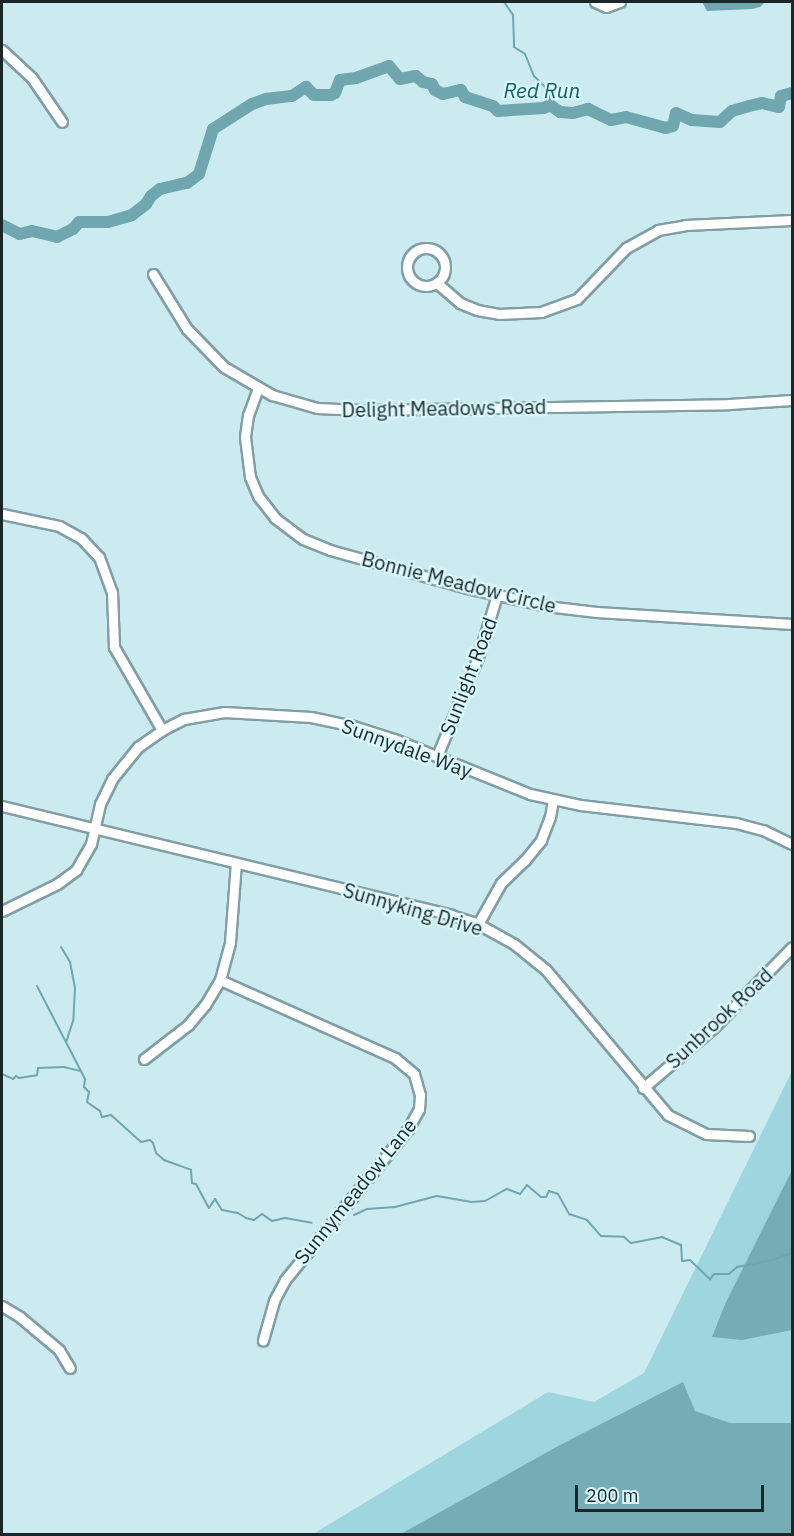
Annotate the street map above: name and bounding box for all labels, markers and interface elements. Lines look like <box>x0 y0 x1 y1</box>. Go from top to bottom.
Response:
water label: Red Run <box>504 77 580 103</box>
street label: Delight Meadows Road <box>341 394 547 422</box>
street label: Bonnie Meadow Circle <box>359 546 559 618</box>
street label: Sunlight Road <box>435 614 501 738</box>
street label: Sunnydale Way <box>339 713 475 783</box>
street label: Sunnyking Drive <box>340 878 486 940</box>
street label: Sunbrook Road <box>661 963 777 1073</box>
street label: Sunnymeadow Lane <box>289 1113 421 1269</box>
scale bar <box>578 1473 767 1511</box>
text: 200 m <box>586 1484 638 1507</box>

